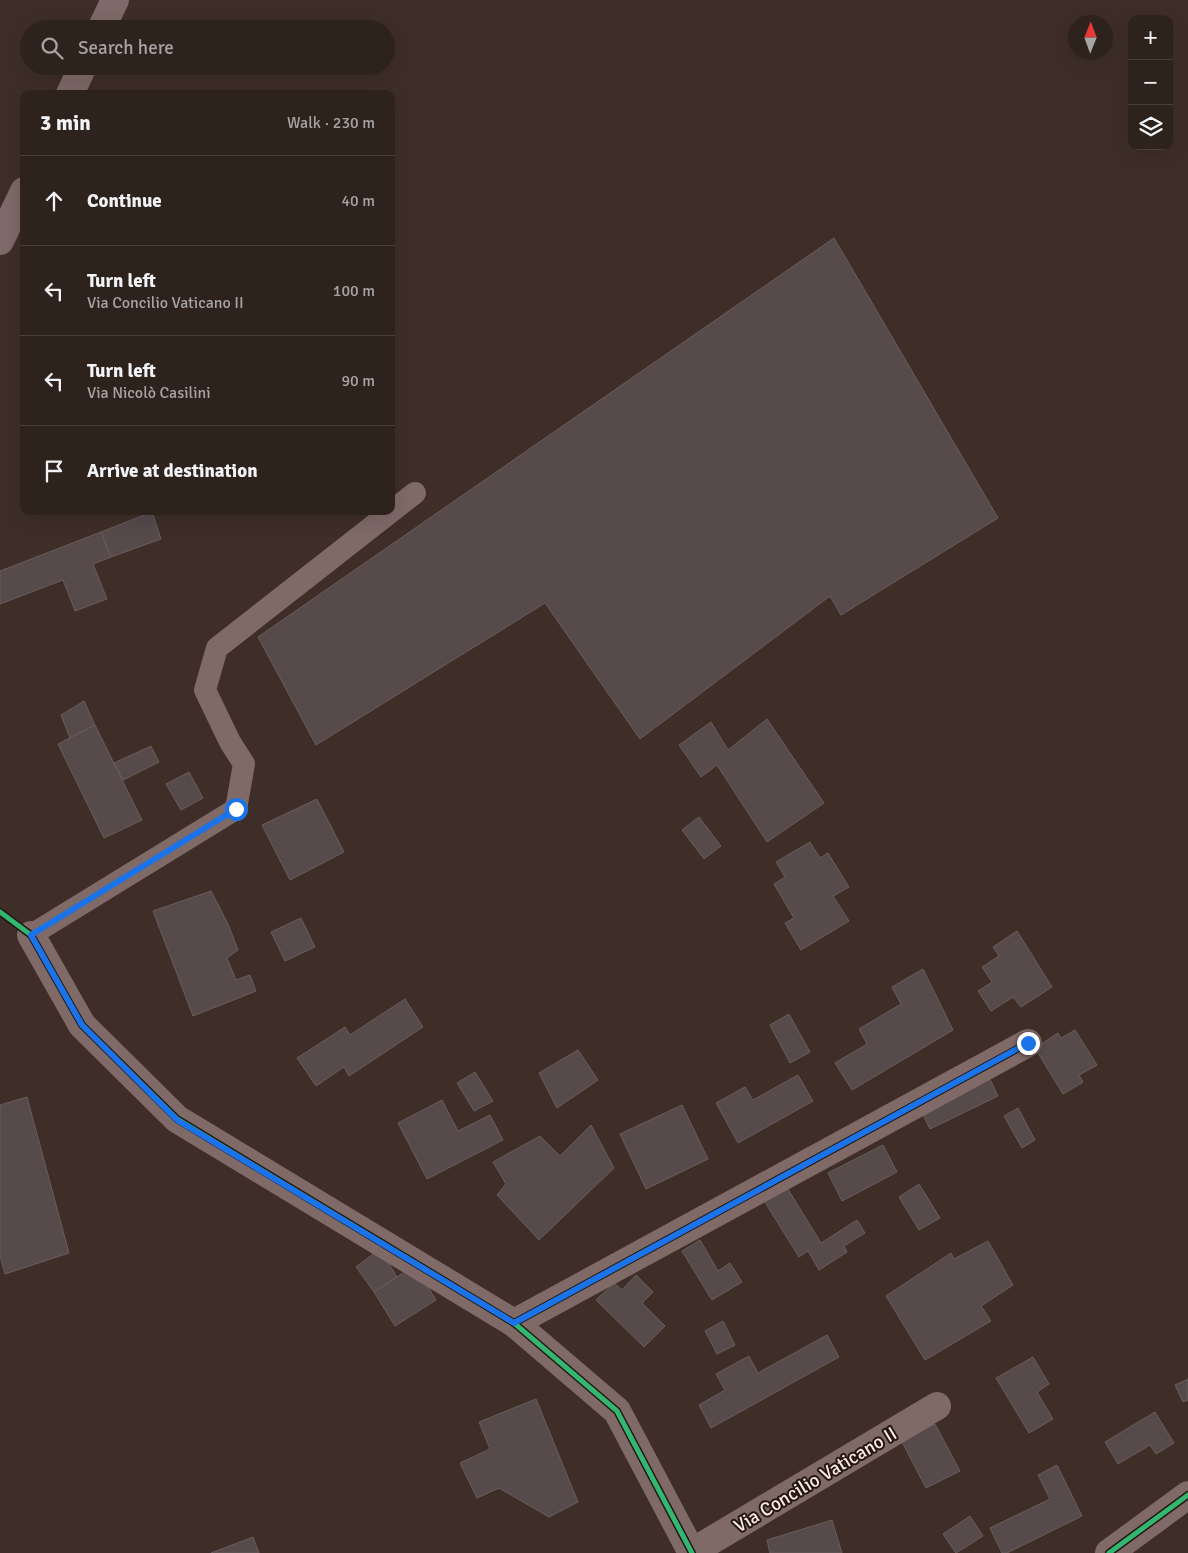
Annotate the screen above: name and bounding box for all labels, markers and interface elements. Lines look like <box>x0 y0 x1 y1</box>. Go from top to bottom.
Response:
north arrow <box>1068 15 1113 60</box>
map controls <box>1128 15 1173 150</box>
button: + <box>1128 15 1173 60</box>
search box <box>20 20 395 75</box>
icon: search <box>38 34 66 62</box>
text: Search here <box>78 36 174 60</box>
button: − <box>1128 60 1173 105</box>
button: layers <box>1128 105 1173 150</box>
text: 3 min <box>40 110 91 136</box>
text: Walk · 230 m <box>287 113 375 133</box>
icon: ahead <box>40 187 68 215</box>
text: Continue <box>87 189 162 213</box>
text: 40 m <box>341 191 375 211</box>
text: Turn left <box>87 269 156 293</box>
icon: left <box>40 277 68 305</box>
text: 100 m <box>333 281 375 301</box>
text: Via Concilio Vaticano II <box>87 293 244 313</box>
text: Turn left <box>87 359 156 383</box>
icon: left <box>40 367 68 395</box>
text: 90 m <box>341 371 375 391</box>
text: Via Nicolò Casilini <box>87 383 211 403</box>
icon: arrive <box>40 457 68 485</box>
text: Arrive at destination <box>87 459 258 483</box>
route start <box>225 798 248 821</box>
route end <box>1017 1032 1040 1055</box>
street label: Via Concilio Vaticano II <box>730 1422 901 1538</box>

